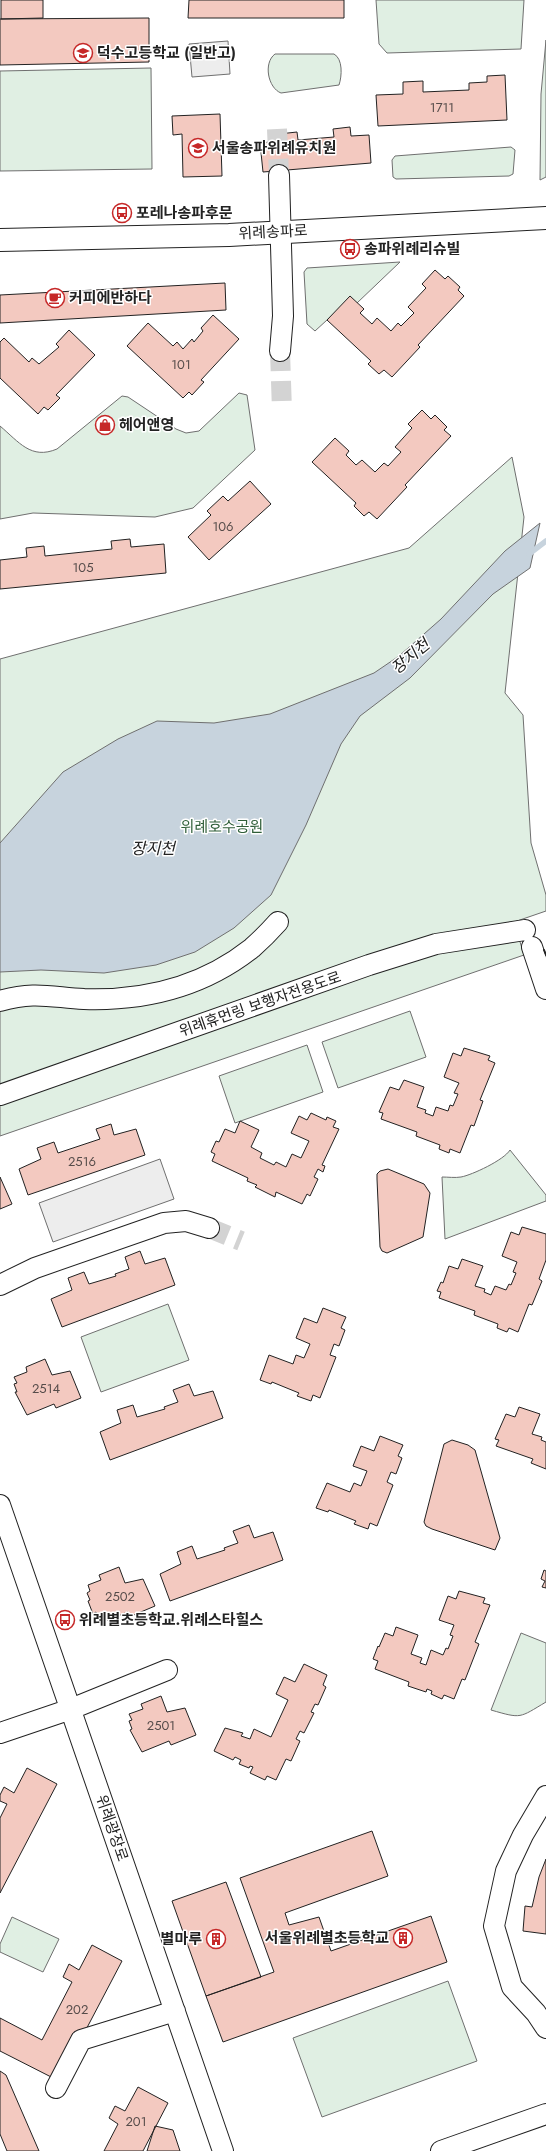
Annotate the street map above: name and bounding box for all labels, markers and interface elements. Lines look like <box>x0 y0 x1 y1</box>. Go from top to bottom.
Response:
school or university icon: 덕수고등학교 (일반고) <box>72 42 94 64</box>
place label: 덕수고등학교 (일반고) <box>97 42 236 64</box>
house number: 1711 <box>430 98 454 117</box>
school or university icon: 서울송파위례유치원 <box>187 137 209 159</box>
place label: 서울송파위례유치원 <box>212 137 336 159</box>
bus stop icon: 포레나송파후문 <box>111 202 133 224</box>
place label: 포레나송파후문 <box>136 202 233 224</box>
street label: 위례송파로 <box>238 219 308 245</box>
bus stop icon: 송파위례리슈빌 <box>339 238 361 260</box>
place label: 송파위례리슈빌 <box>364 238 461 260</box>
cafe icon: 커피에반하다 <box>44 287 66 309</box>
place label: 커피에반하다 <box>69 287 152 309</box>
house number: 101 <box>171 355 191 374</box>
shop icon: 헤어앤영 <box>94 414 116 436</box>
place label: 헤어앤영 <box>119 414 174 436</box>
house number: 106 <box>212 517 234 536</box>
house number: 105 <box>73 558 93 577</box>
water label: 장지천 <box>386 632 436 679</box>
park label: 위례호수공원 <box>181 816 263 838</box>
water label: 장지천 <box>131 837 177 860</box>
street label: 위례휴먼링 보행자전용도로 <box>176 966 344 1042</box>
house number: 2516 <box>68 1152 96 1171</box>
house number: 2514 <box>32 1379 60 1398</box>
house number: 2502 <box>105 1587 135 1606</box>
bus stop icon: 위례별초등학교.위례스타힐스 <box>54 1609 76 1631</box>
place label: 위례별초등학교.위례스타힐스 <box>79 1609 263 1631</box>
house number: 2501 <box>147 1716 175 1735</box>
street label: 위례광장로 <box>90 1792 134 1864</box>
place label: 서울위례별초등학교 <box>265 1927 389 1949</box>
building icon: 서울위례별초등학교 <box>392 1927 414 1949</box>
place label: 별마루 <box>161 1928 202 1950</box>
building icon: 별마루 <box>205 1928 227 1950</box>
house number: 202 <box>66 2000 88 2019</box>
house number: 201 <box>125 2112 147 2131</box>

